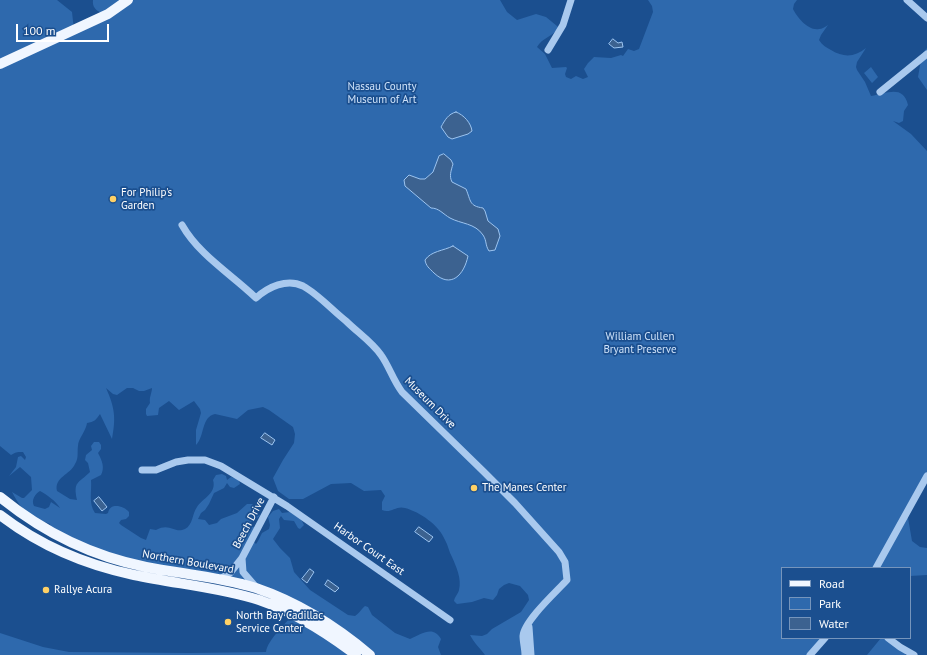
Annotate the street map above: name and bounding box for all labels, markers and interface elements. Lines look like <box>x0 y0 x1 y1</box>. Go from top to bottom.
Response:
scale bar <box>18 16 111 42</box>
text: 100 m <box>23 23 56 38</box>
park label: Nassau County Museum of Art <box>347 80 417 106</box>
place label: For Philip's Garden <box>121 186 172 212</box>
marker: For Philip's Garden <box>108 194 118 204</box>
park label: William Cullen Bryant Preserve <box>603 330 677 356</box>
street label: Museum Drive <box>402 375 458 431</box>
place label: The Manes Center <box>482 481 566 495</box>
marker: The Manes Center <box>469 483 479 493</box>
street label: Beech Drive <box>230 495 268 551</box>
street label: Harbor Court East <box>331 520 407 578</box>
street label: Northern Boulevard <box>141 547 235 577</box>
legend <box>781 567 911 639</box>
text: Road <box>819 576 844 591</box>
place label: Rallye Acura <box>54 583 112 597</box>
marker: Rallye Acura <box>41 585 51 595</box>
text: Park <box>819 596 841 611</box>
place label: North Bay Cadillac Service Center <box>236 609 323 635</box>
text: Water <box>819 616 849 631</box>
marker: North Bay Cadillac Service Center <box>223 617 233 627</box>

